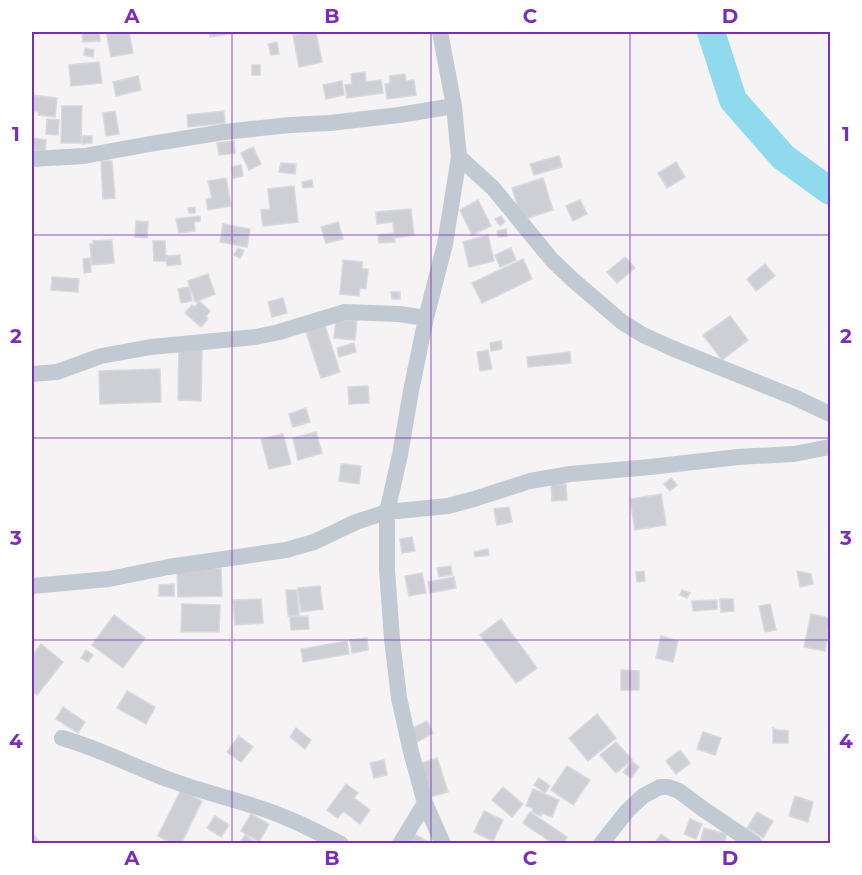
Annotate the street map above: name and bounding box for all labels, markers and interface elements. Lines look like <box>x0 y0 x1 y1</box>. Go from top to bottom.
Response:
text: A <box>123 4 140 28</box>
text: B <box>324 4 340 28</box>
text: C <box>523 4 538 28</box>
text: D <box>722 4 738 28</box>
text: 1 <box>12 122 20 146</box>
text: 1 <box>842 122 850 146</box>
text: 2 <box>10 324 22 348</box>
text: 2 <box>840 324 852 348</box>
text: 3 <box>9 526 22 550</box>
text: 3 <box>839 526 852 550</box>
text: 4 <box>9 729 23 753</box>
text: 4 <box>839 729 853 753</box>
text: A <box>123 846 140 870</box>
text: B <box>324 846 340 870</box>
text: C <box>523 846 538 870</box>
text: D <box>722 846 738 870</box>

